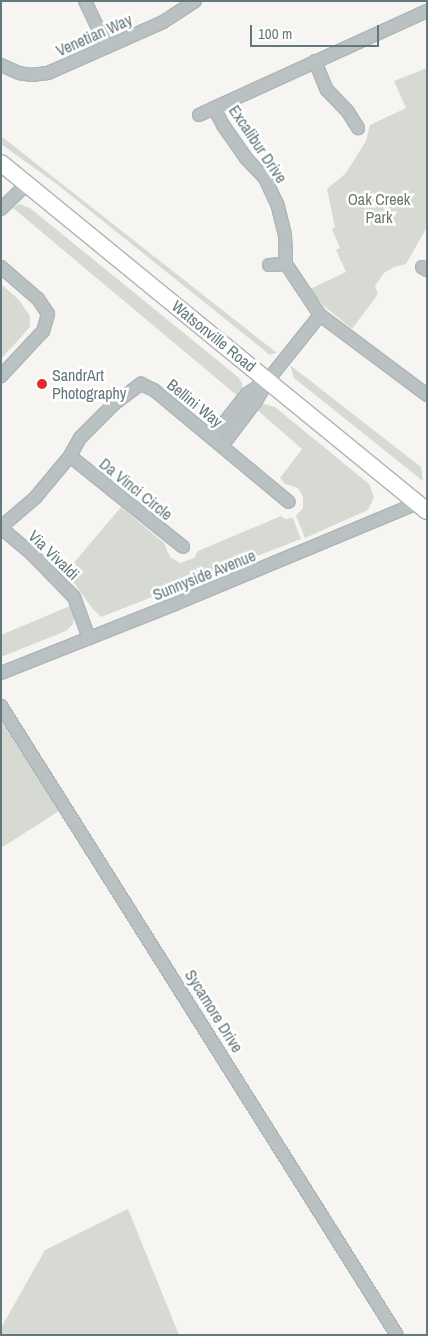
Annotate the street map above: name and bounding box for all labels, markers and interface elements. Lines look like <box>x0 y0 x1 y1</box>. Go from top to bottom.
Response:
street label: Venetian Way <box>53 10 135 60</box>
scale bar <box>253 15 382 47</box>
text: 100 m <box>258 23 292 44</box>
street label: Excalibur Drive <box>225 101 291 187</box>
park label: Oak Creek Park <box>348 189 410 227</box>
street label: Watsonville Road <box>168 296 260 376</box>
place label: SandrArt Photography <box>52 365 126 403</box>
street label: Bellini Way <box>163 375 227 431</box>
marker: SandrArt Photography <box>36 378 48 390</box>
street label: Da Vinci Circle <box>96 454 176 524</box>
street label: Via Vivaldi <box>25 526 83 584</box>
street label: Sunnyside Avenue <box>149 546 259 604</box>
street label: Sycamore Drive <box>181 966 247 1056</box>

